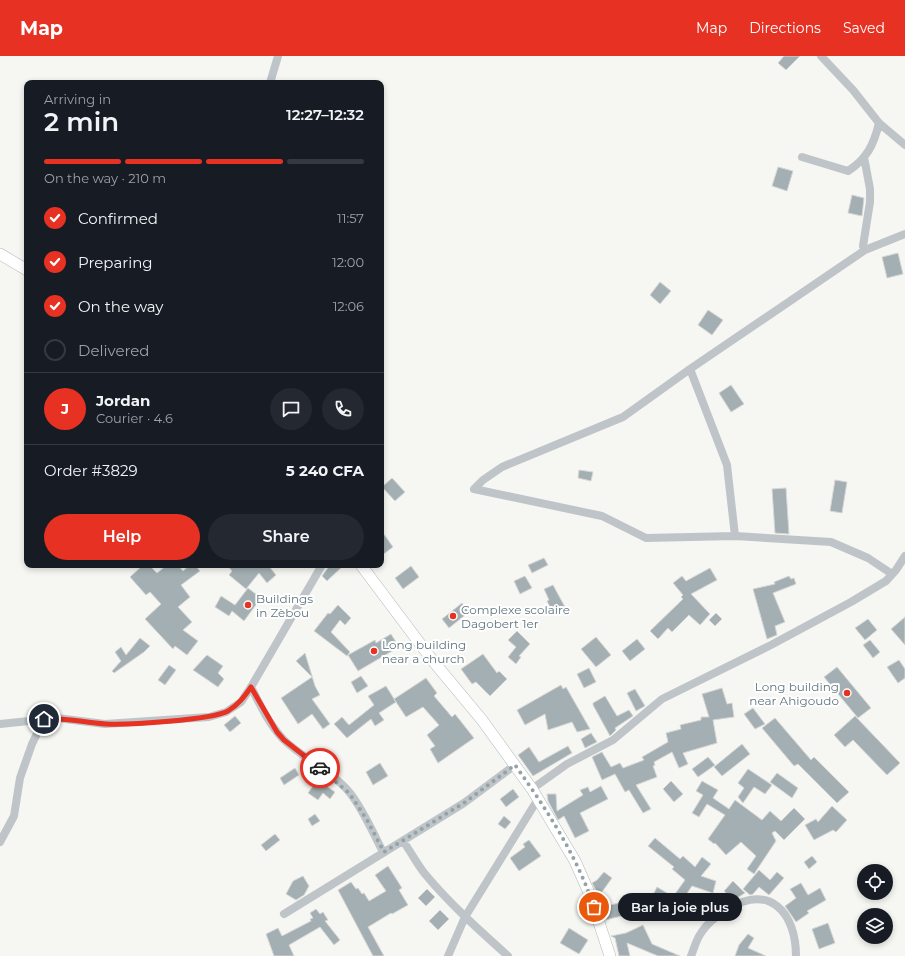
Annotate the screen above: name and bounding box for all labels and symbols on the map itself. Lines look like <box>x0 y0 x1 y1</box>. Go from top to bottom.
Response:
place label: Buildings in Zèbou <box>256 591 313 620</box>
marker: Buildings in Zèbou <box>243 600 253 610</box>
place label: Complexe scolaire Dagobert 1er <box>461 602 570 631</box>
marker: Complexe scolaire Dagobert 1er <box>448 611 458 621</box>
place label: Long building near a church <box>382 637 466 666</box>
marker: Long building near a church <box>369 646 379 656</box>
place label: Long building near Ahigoudo <box>749 679 839 708</box>
marker: Long building near Ahigoudo <box>842 688 852 698</box>
pin <box>27 702 61 736</box>
courier <box>300 748 340 788</box>
pin <box>577 890 611 924</box>
callout: Bar la joie plus <box>618 893 742 921</box>

